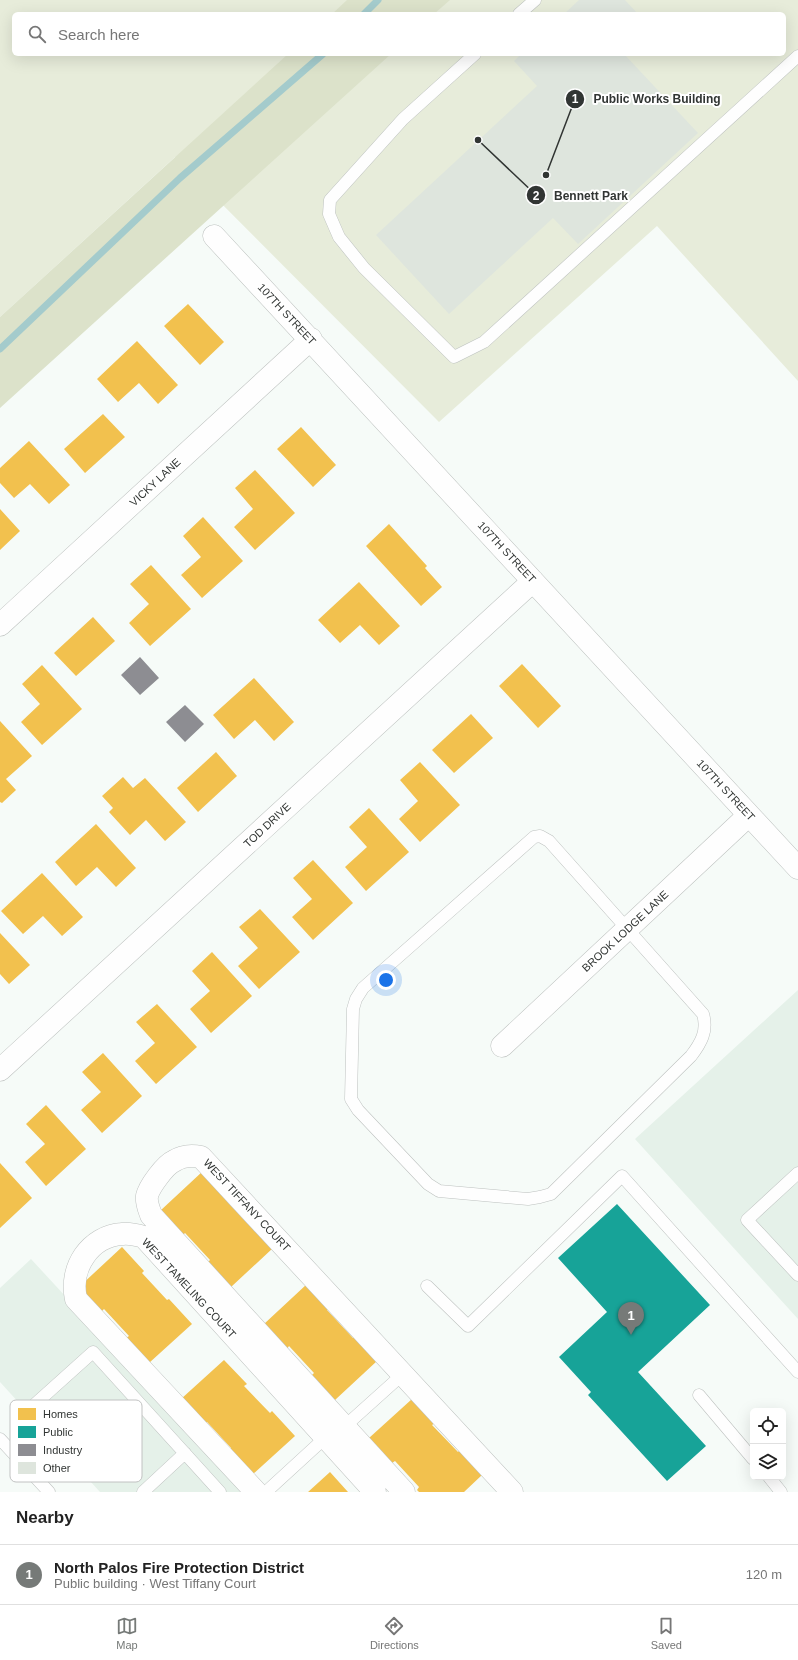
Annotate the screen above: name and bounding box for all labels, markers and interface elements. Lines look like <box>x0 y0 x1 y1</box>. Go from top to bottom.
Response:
search box <box>12 12 786 56</box>
icon: search <box>26 23 48 45</box>
text: Search here <box>58 26 140 43</box>
callout: Public Works Building <box>565 87 728 111</box>
text: 1 <box>572 92 579 106</box>
text: Public Works Building <box>593 92 721 106</box>
callout: Bennett Park <box>526 183 636 207</box>
text: 2 <box>533 189 540 203</box>
text: Bennett Park <box>554 189 628 203</box>
street label: 107TH STREET <box>256 281 319 347</box>
street label: VICKY LANE <box>127 456 183 508</box>
street label: 107TH STREET <box>476 519 539 585</box>
street label: 107TH STREET <box>695 757 758 823</box>
street label: TOD DRIVE <box>241 800 293 850</box>
street label: BROOK LODGE LANE <box>580 888 670 974</box>
your location <box>376 970 396 990</box>
street label: WEST TIFFANY COURT <box>201 1157 293 1254</box>
street label: WEST TAMELING COURT <box>140 1236 239 1340</box>
pin: 1 <box>618 1302 644 1335</box>
legend <box>10 1400 142 1482</box>
text: Homes <box>43 1408 78 1420</box>
map controls <box>750 1408 786 1480</box>
button: locate <box>750 1408 786 1444</box>
text: Public <box>43 1426 73 1438</box>
text: Industry <box>43 1444 83 1456</box>
button: layers <box>750 1444 786 1480</box>
text: Other <box>43 1462 71 1474</box>
text: Nearby <box>16 1508 74 1527</box>
text: North Palos Fire Protection District <box>54 1559 304 1576</box>
text: 1 <box>25 1567 33 1582</box>
text: 120 m <box>746 1567 782 1582</box>
text: Public building · West Tiffany Court <box>54 1576 256 1591</box>
tab: Map <box>116 1615 138 1651</box>
tab: Directions <box>370 1615 419 1651</box>
tab: Saved <box>651 1615 682 1651</box>

